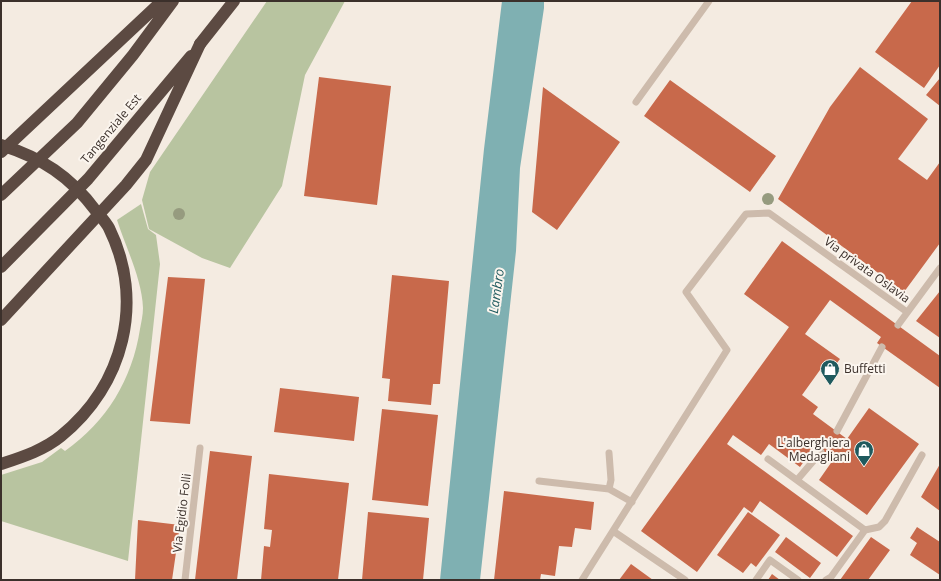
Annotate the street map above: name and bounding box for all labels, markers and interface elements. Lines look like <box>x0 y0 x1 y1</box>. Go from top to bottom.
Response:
street label: Tangenziale Est <box>76 90 145 167</box>
street label: Via privata Oslavia <box>821 233 914 307</box>
water label: Lambro <box>484 268 508 314</box>
shop icon: Buffetti <box>819 358 841 386</box>
place label: Buffetti <box>844 360 886 377</box>
place label: L'alberghiera Medagliani <box>777 434 850 465</box>
shop icon: L'alberghiera Medagliani <box>853 439 875 467</box>
street label: Via Egidio Folli <box>168 473 195 553</box>

